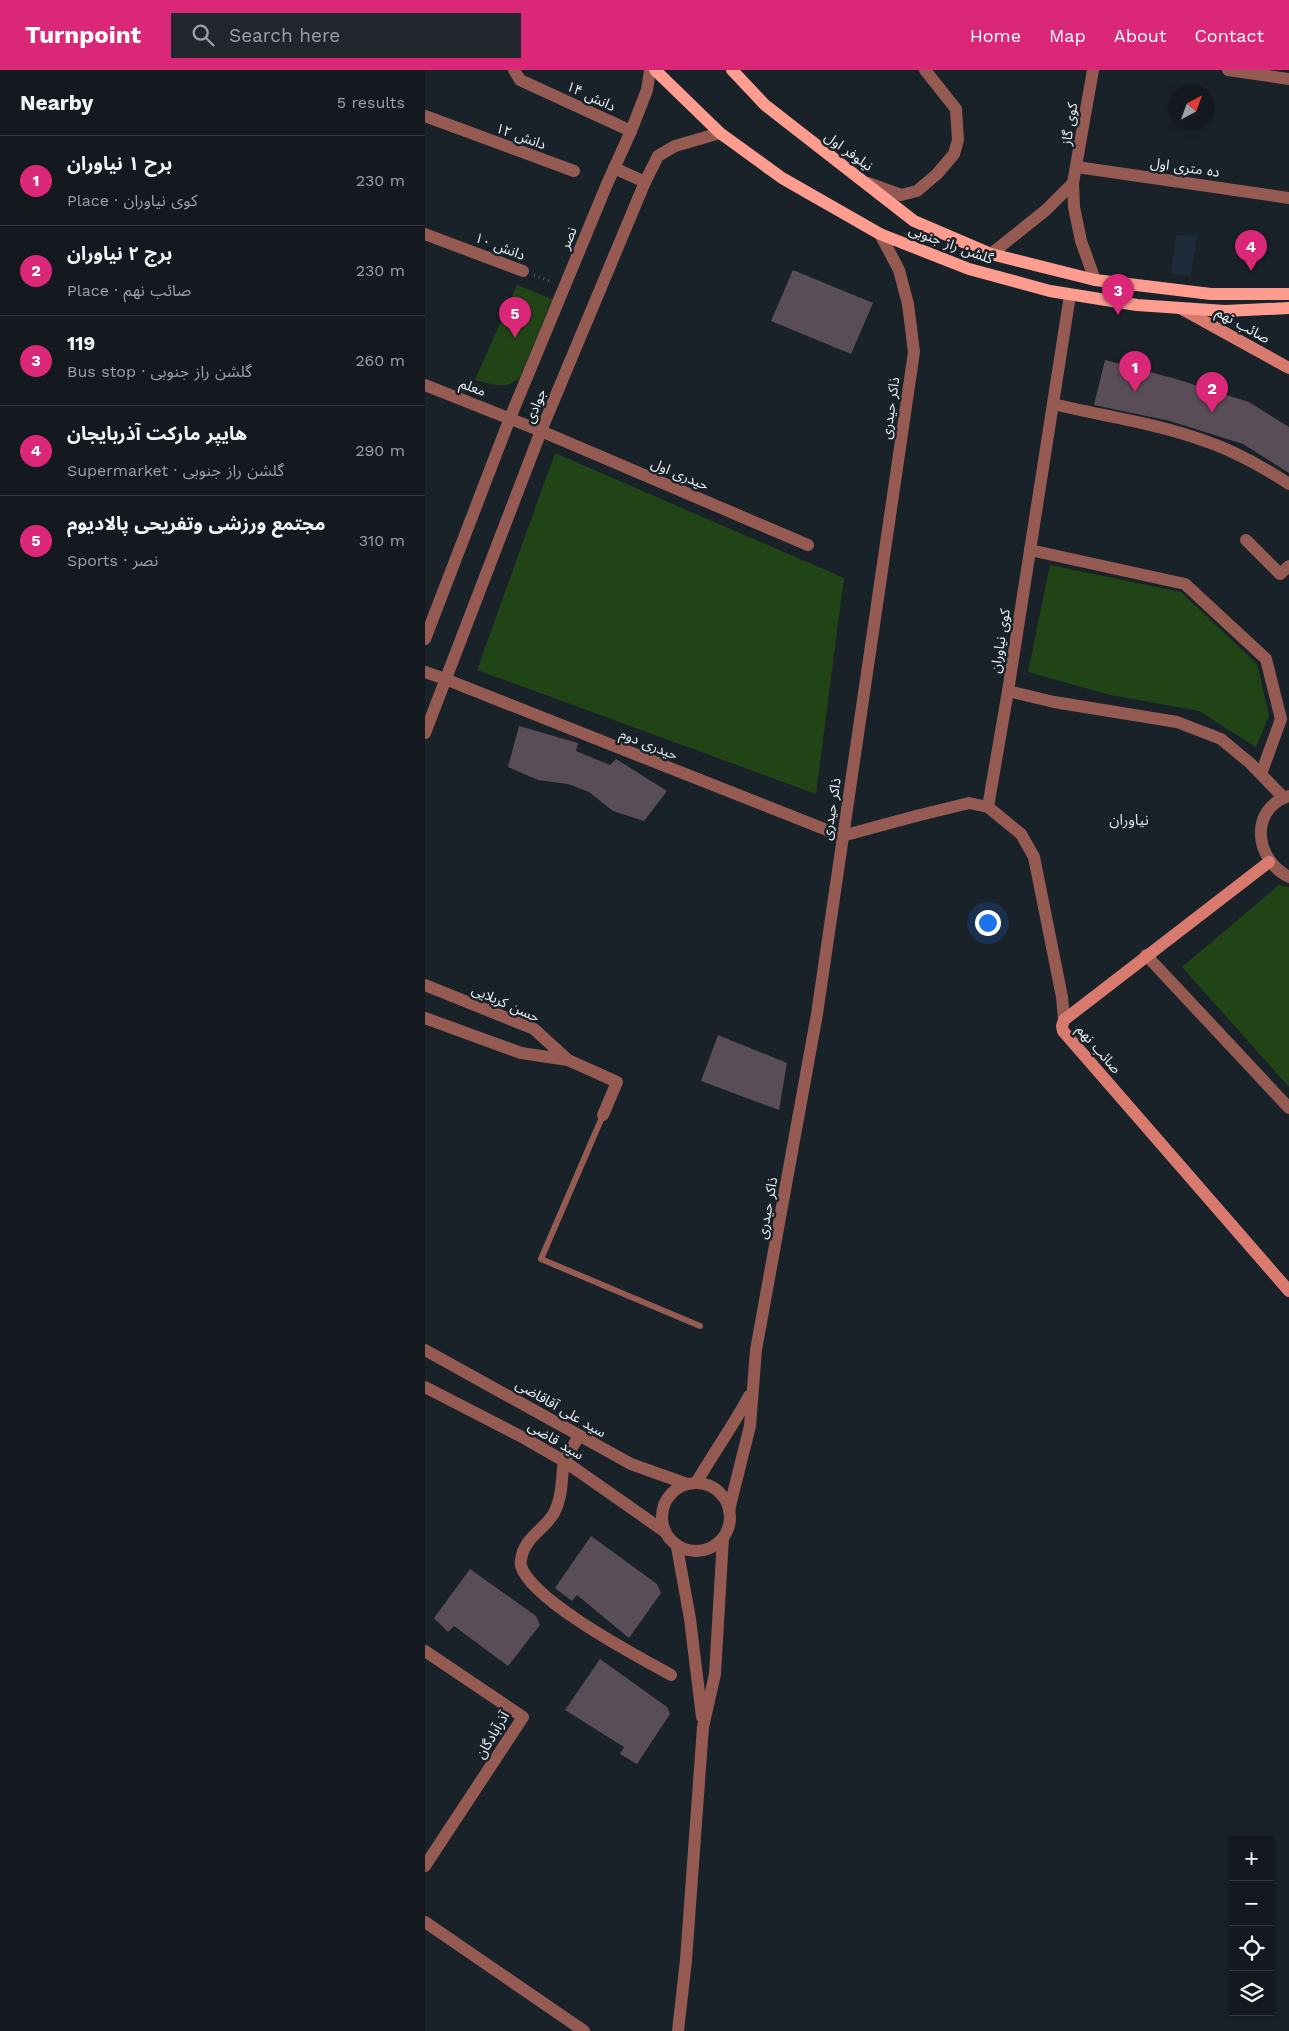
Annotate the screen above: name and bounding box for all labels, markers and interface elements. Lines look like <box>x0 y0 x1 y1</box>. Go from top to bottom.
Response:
search box <box>171 13 521 58</box>
text: Turnpoint <box>25 21 141 49</box>
icon: search <box>189 21 217 49</box>
text: Search here <box>229 24 340 47</box>
text: Home <box>970 25 1021 46</box>
text: Map <box>1049 25 1086 46</box>
text: About <box>1114 25 1166 46</box>
text: Contact <box>1194 25 1264 46</box>
street label: دانش ۱۴ <box>563 78 618 115</box>
north arrow <box>1169 85 1214 130</box>
text: Nearby <box>20 90 93 115</box>
text: 5 results <box>337 93 405 112</box>
street label: کوی گاز <box>1058 101 1081 148</box>
street label: دانش ۱۲ <box>493 120 549 154</box>
street label: نیلوفر اول <box>821 128 876 175</box>
text: برح ۱ نیاوران <box>67 152 172 175</box>
street label: ده متری اول <box>1149 154 1221 181</box>
text: 1 <box>33 171 39 190</box>
text: 230 m <box>356 171 405 190</box>
text: Place · کوی نیاوران <box>67 191 198 210</box>
street label: گلشن راز جنوبی <box>906 221 996 268</box>
street label: نصر <box>556 224 581 253</box>
street label: دانش ۱۰ <box>472 229 528 264</box>
pin: 4 <box>1235 230 1267 271</box>
text: برج ۲ نیاوران <box>67 242 172 265</box>
text: 2 <box>31 261 41 280</box>
text: 230 m <box>356 261 405 280</box>
pin: 3 <box>1102 274 1134 315</box>
text: Place · صائب نهم <box>67 281 191 300</box>
pin: 5 <box>499 297 531 338</box>
street label: صائب نهم <box>1212 304 1273 349</box>
text: 119 <box>67 332 95 355</box>
text: 3 <box>31 351 41 370</box>
text: 260 m <box>355 351 405 370</box>
pin: 1 <box>1119 351 1151 392</box>
text: Bus stop · گلشن راز جنوبی <box>67 362 252 381</box>
pin: 2 <box>1196 372 1228 413</box>
street label: معلم <box>457 375 488 402</box>
street label: ذاکر حیدری <box>878 375 903 440</box>
street label: جوادی <box>521 387 550 426</box>
text: هایپر مارکت آذربایجان <box>67 422 247 445</box>
text: 4 <box>31 441 41 460</box>
text: 290 m <box>355 441 405 460</box>
street label: حیدری اول <box>649 455 711 494</box>
text: Supermarket · گلشن راز جنوبی <box>67 461 284 480</box>
text: مجتمع ورزشی وتفریحی پالادیوم <box>67 512 326 535</box>
text: 5 <box>31 531 41 550</box>
text: 310 m <box>359 531 405 550</box>
text: Sports · نصر <box>67 551 158 570</box>
street label: کوی نیاوران <box>987 608 1014 674</box>
street label: حیدری دوم <box>617 725 680 766</box>
street label: ذاکر حیدری <box>818 776 845 841</box>
district label: نیاوران <box>1109 811 1149 829</box>
your location <box>975 910 1001 936</box>
street label: حسن کربلایی <box>469 981 542 1026</box>
street label: صائب نهم <box>1071 1021 1125 1079</box>
street label: ذاکر حیدری <box>754 1175 781 1240</box>
street label: سید علی آقاقاضی <box>512 1376 609 1441</box>
street label: سید قاضی <box>525 1417 587 1464</box>
street label: آذرآبادگان <box>472 1708 514 1762</box>
map controls <box>1229 1836 1274 2016</box>
button: + <box>1229 1836 1274 1881</box>
button: − <box>1229 1881 1274 1926</box>
button: locate <box>1229 1926 1274 1971</box>
button: layers <box>1229 1971 1274 2016</box>

